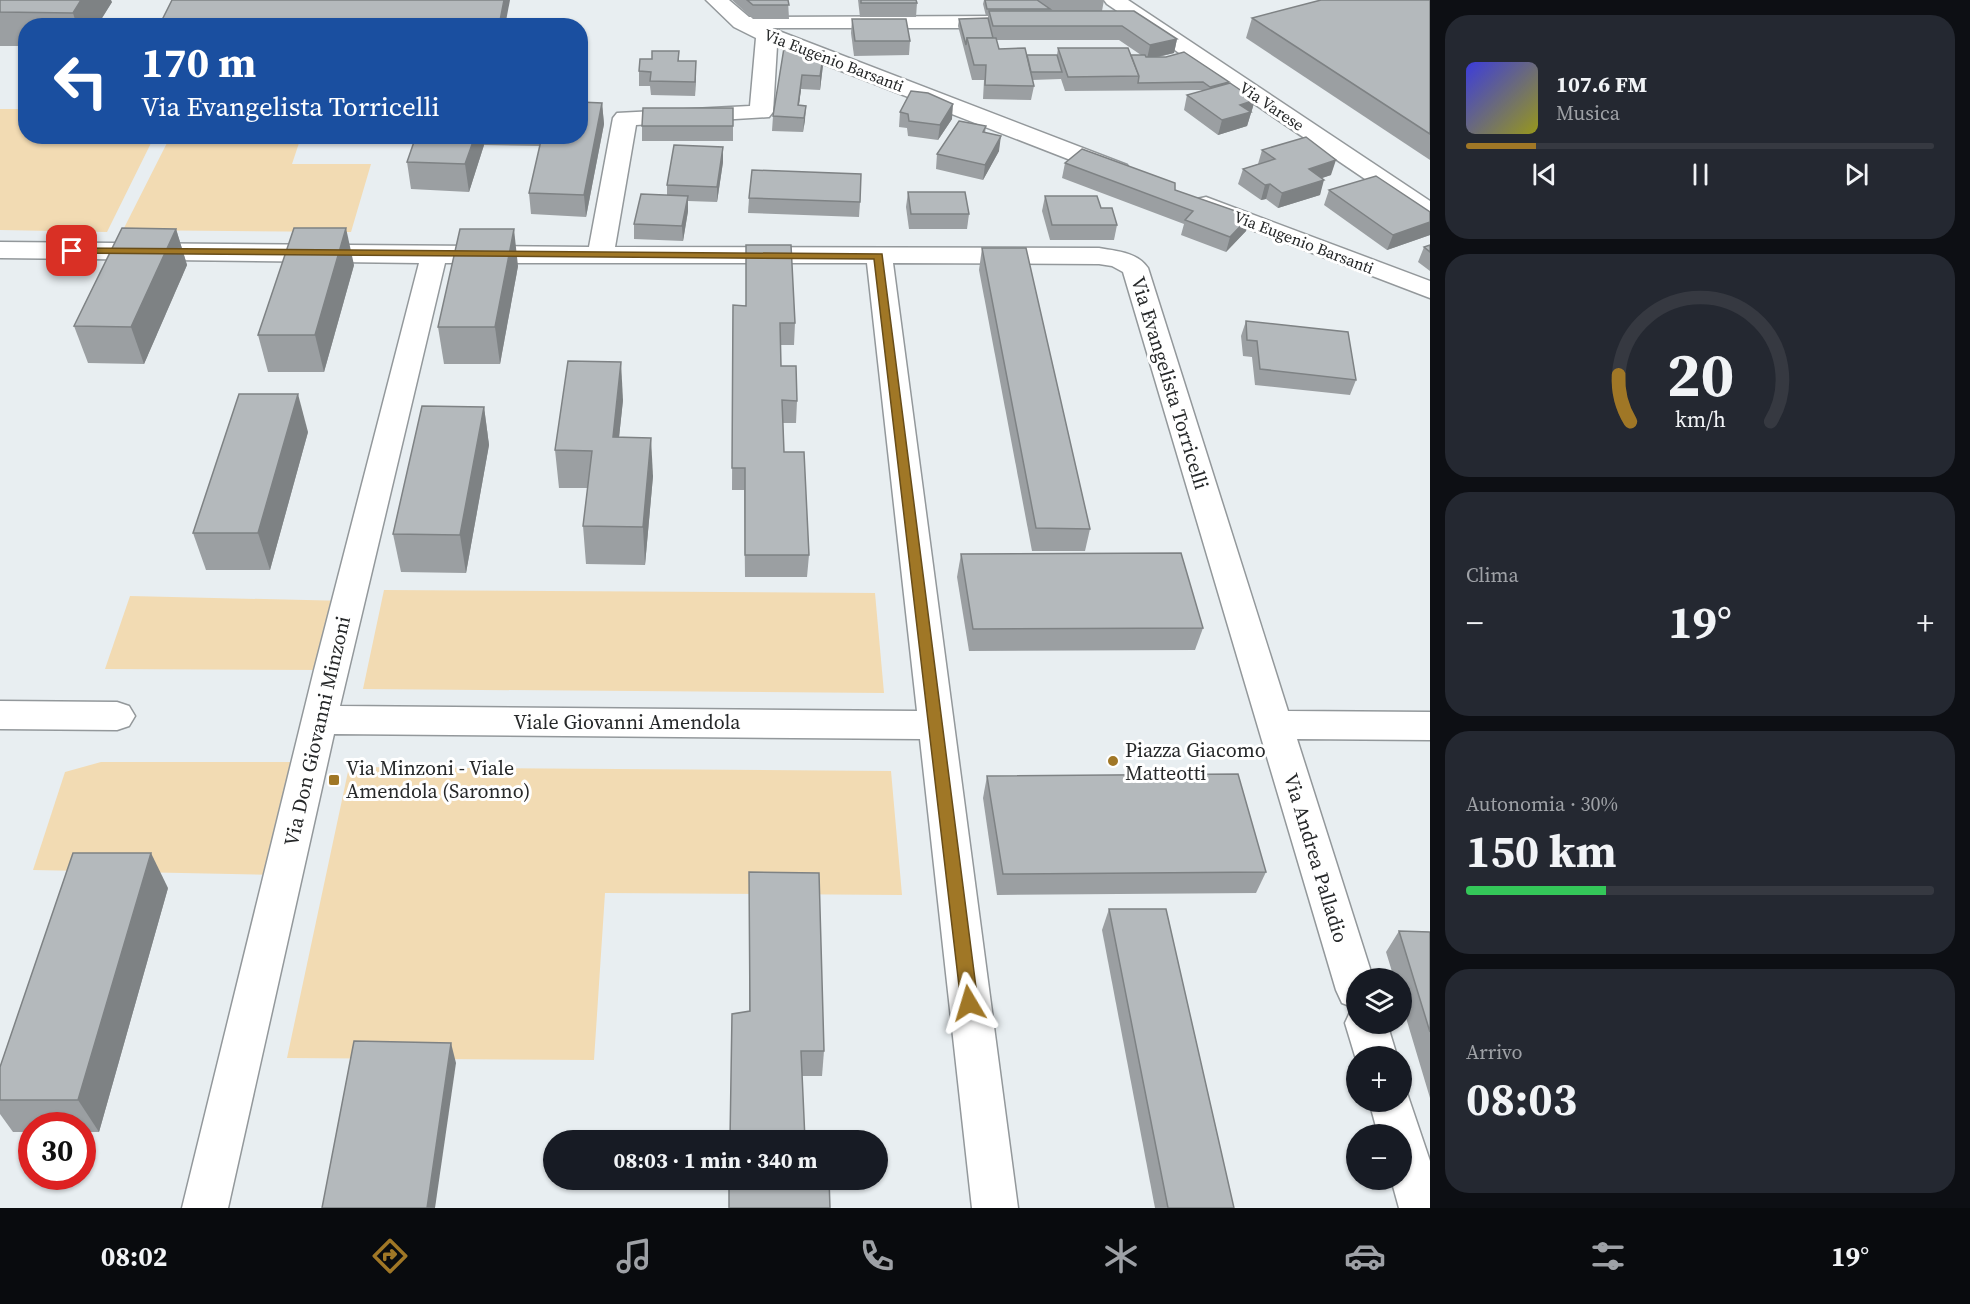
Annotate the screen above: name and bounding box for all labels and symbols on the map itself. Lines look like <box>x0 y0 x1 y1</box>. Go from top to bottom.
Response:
street label: Via Eugenio Barsanti <box>761 23 907 97</box>
street label: Via Varese <box>1235 76 1309 136</box>
street label: Via Eugenio Barsanti <box>1231 205 1377 279</box>
pin <box>46 225 97 276</box>
street label: Via Evangelista Torricelli <box>1124 273 1216 493</box>
street label: Via Don Giovanni Minzoni <box>277 613 357 849</box>
street label: Viale Giovanni Amendola <box>514 708 741 736</box>
place label: Piazza Giacomo Matteotti <box>1125 736 1266 787</box>
place label: Via Minzoni - Viale Amendola (Saronno) <box>346 754 530 805</box>
marker: Piazza Giacomo Matteotti <box>1106 754 1120 768</box>
street label: Via Andrea Palladio <box>1277 770 1355 946</box>
marker: Via Minzoni - Viale Amendola (Saronno) <box>327 773 341 787</box>
position arrow <box>937 971 1001 1035</box>
speed limit sign: 30 <box>18 1112 96 1190</box>

